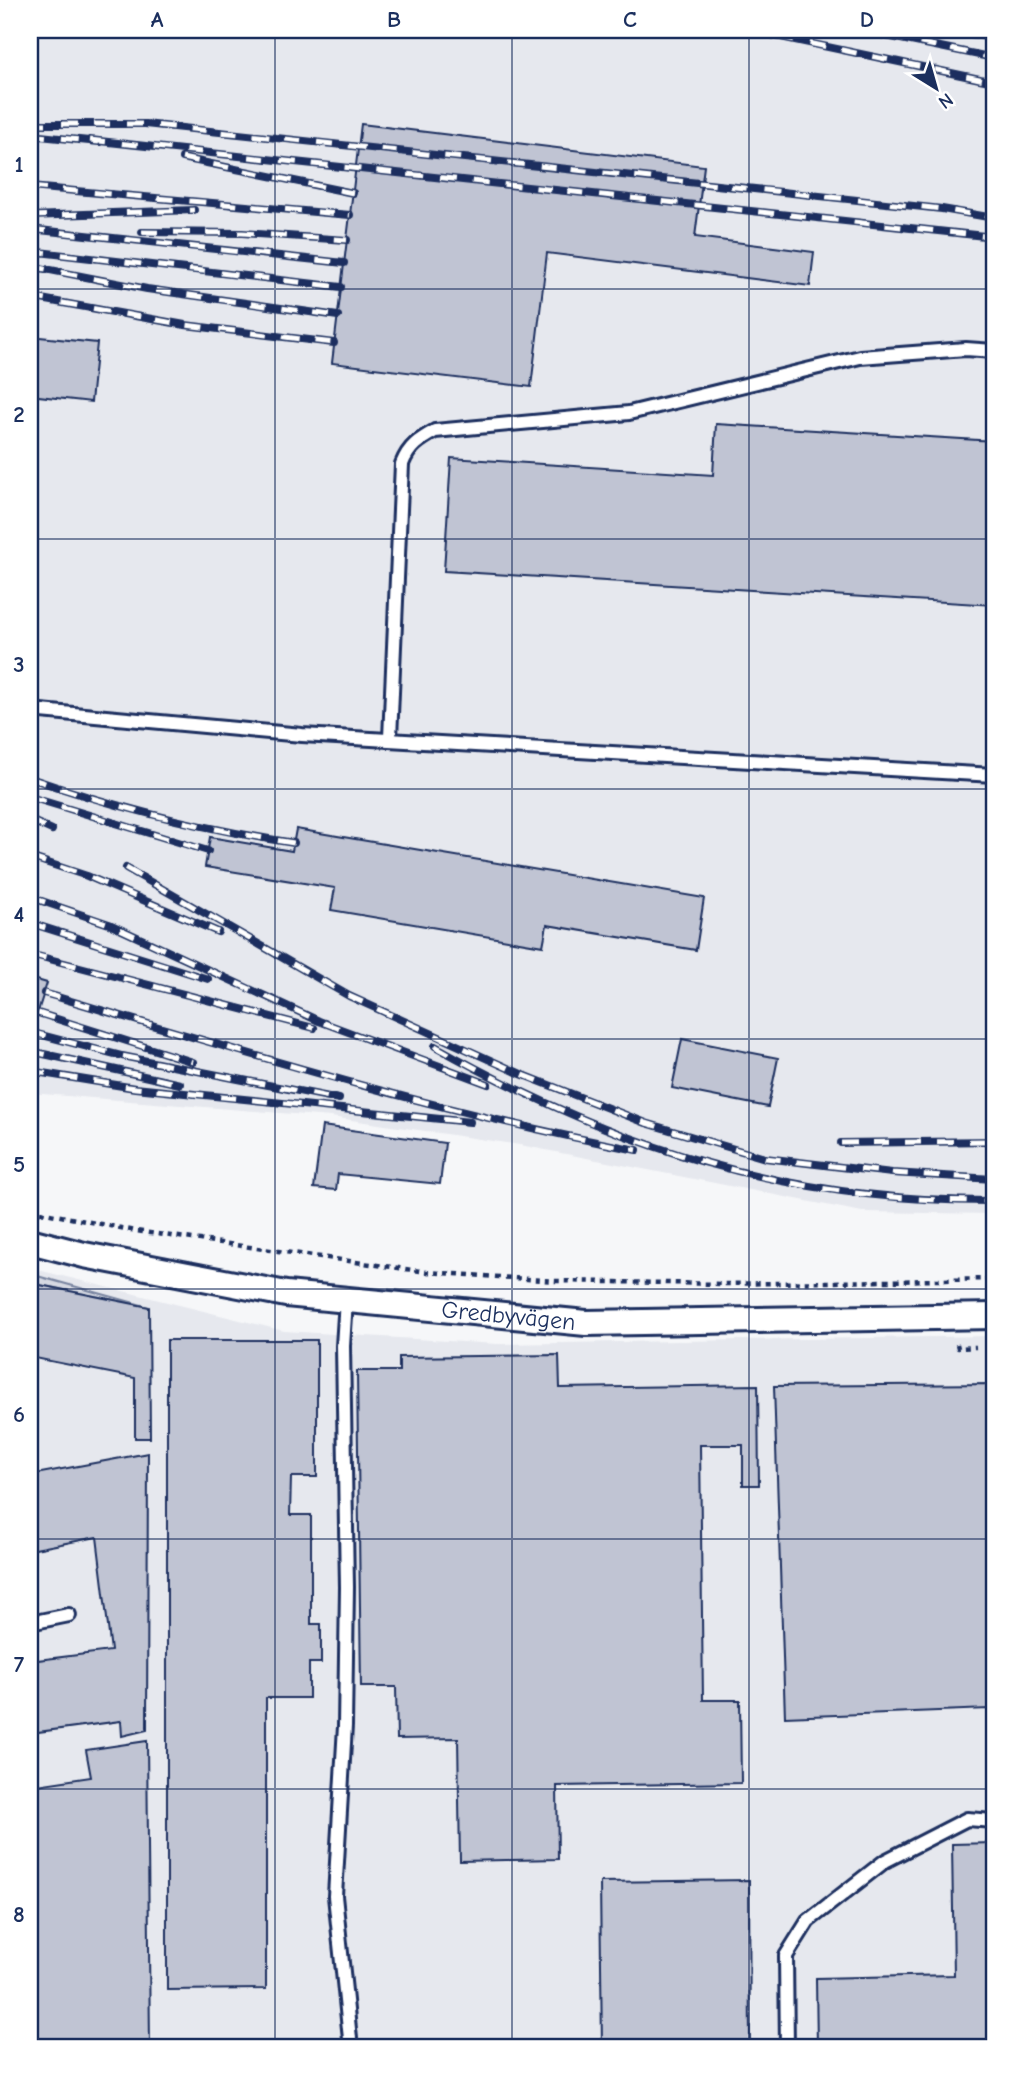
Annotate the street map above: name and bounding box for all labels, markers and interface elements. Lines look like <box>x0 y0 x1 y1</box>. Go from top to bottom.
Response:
text: A <box>151 6 164 33</box>
text: B <box>387 6 401 33</box>
text: C <box>623 6 637 33</box>
text: D <box>860 6 874 33</box>
north arrow <box>902 52 972 122</box>
text: N <box>934 88 957 113</box>
text: 1 <box>14 151 24 178</box>
text: 2 <box>13 401 25 428</box>
text: 3 <box>13 651 25 678</box>
text: 4 <box>14 901 25 928</box>
text: 5 <box>13 1151 25 1178</box>
street label: Gredbyvägen <box>440 1295 577 1336</box>
text: 6 <box>13 1401 25 1428</box>
text: 7 <box>14 1651 25 1678</box>
text: 8 <box>13 1901 25 1928</box>

